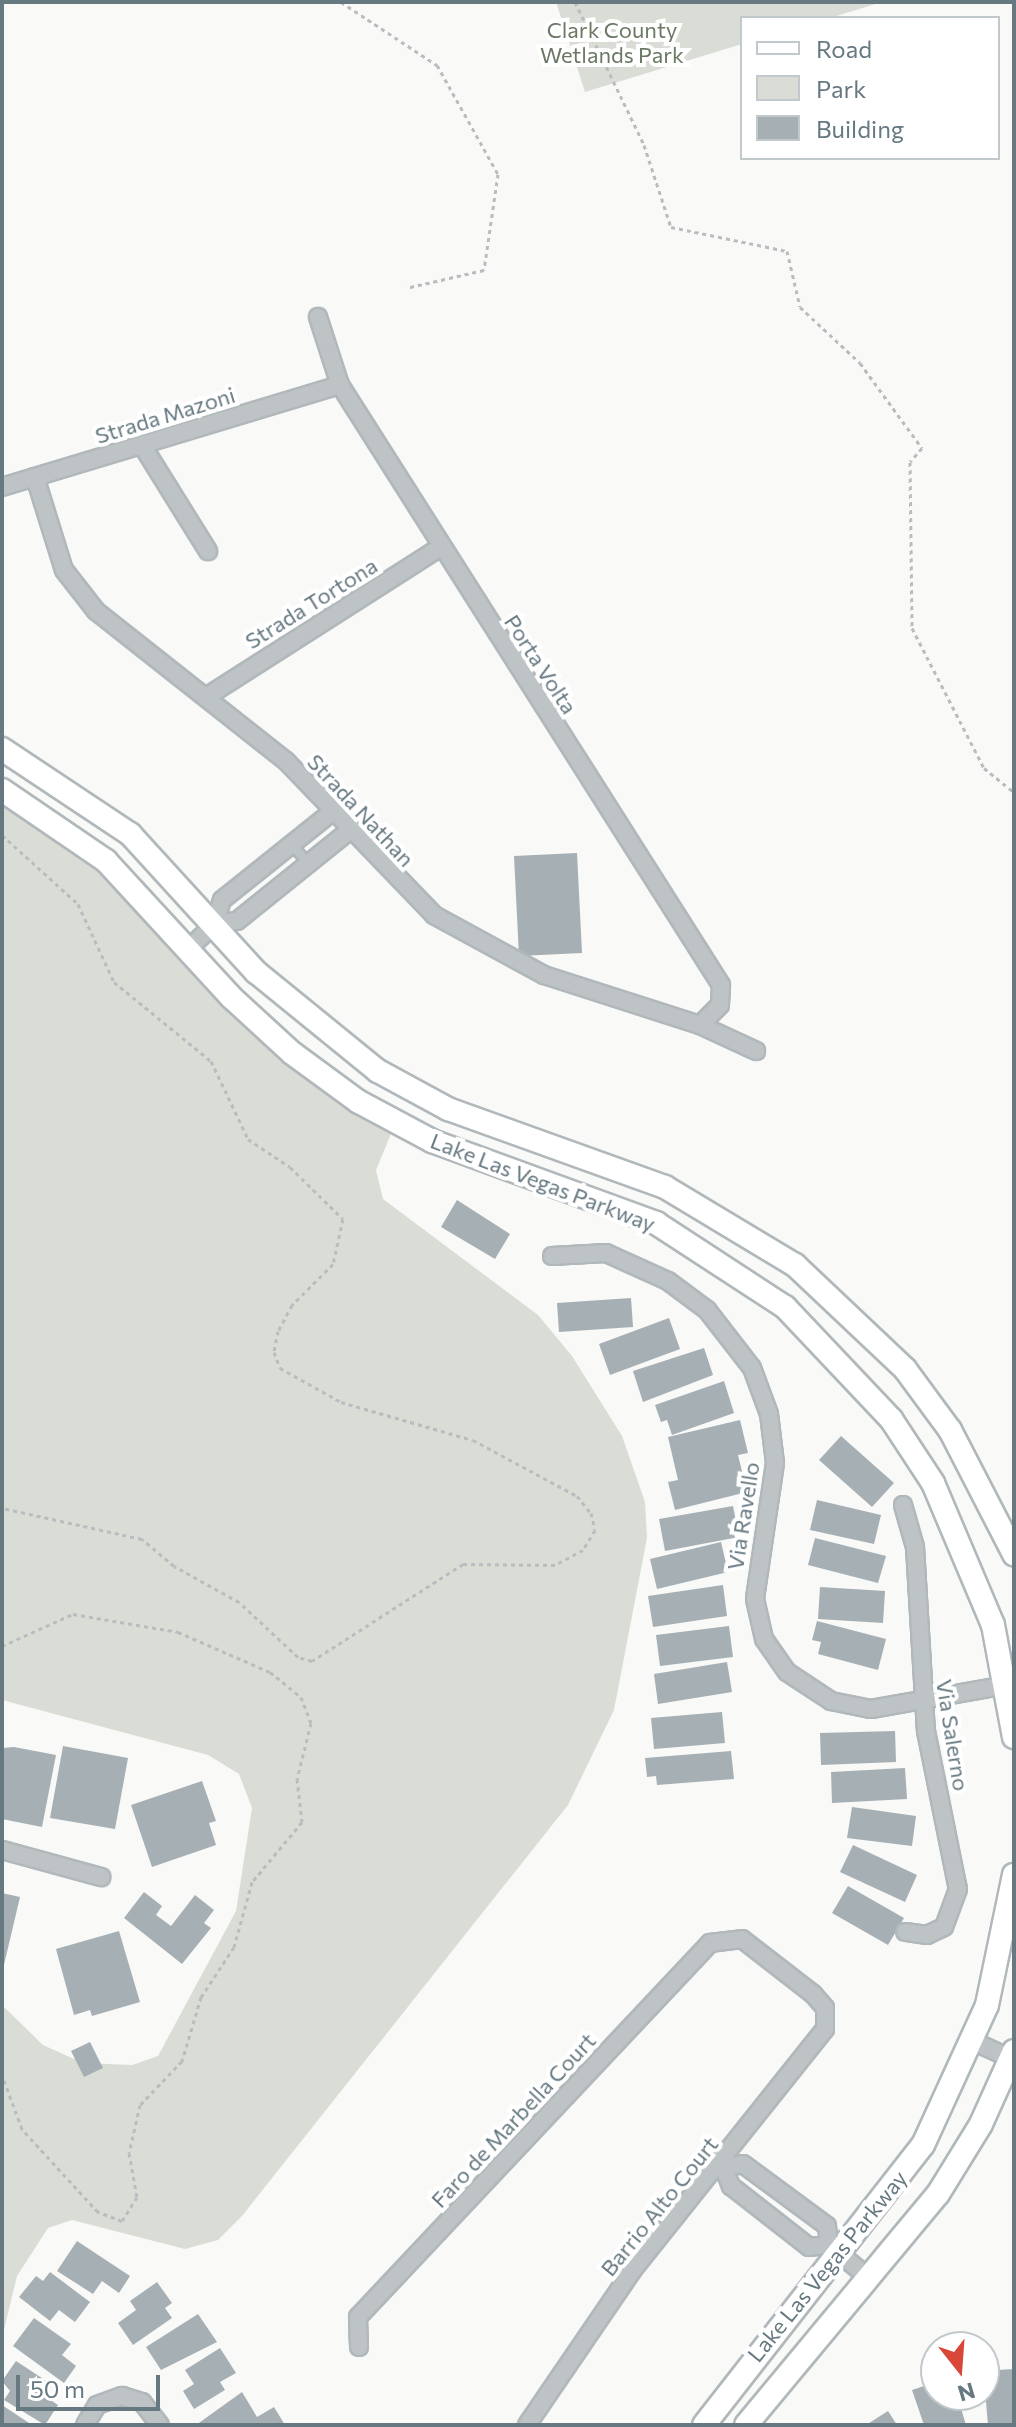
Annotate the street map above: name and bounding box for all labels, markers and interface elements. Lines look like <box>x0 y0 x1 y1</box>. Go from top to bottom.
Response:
park label: Clark County Wetlands Park <box>540 16 684 68</box>
legend <box>740 16 1000 160</box>
text: Road <box>816 34 872 63</box>
text: Park <box>816 74 866 103</box>
text: Building <box>816 114 904 143</box>
street label: Strada Mazoni <box>92 381 238 449</box>
street label: Strada Tortona <box>240 552 382 654</box>
street label: Porta Volta <box>499 609 583 719</box>
street label: Strada Nathan <box>302 748 420 872</box>
street label: Lake Las Vegas Parkway <box>427 1127 659 1237</box>
street label: Via Ravello <box>721 1460 765 1572</box>
street label: Via Salerno <box>931 1677 975 1793</box>
street label: Faro de Marbella Court <box>425 2027 601 2213</box>
street label: Barrio Alto Court <box>595 2131 723 2281</box>
street label: Lake Las Vegas Parkway <box>742 2165 912 2367</box>
north arrow <box>920 2331 1000 2411</box>
scale bar <box>20 2359 164 2409</box>
text: 50 m <box>30 2374 85 2403</box>
text: N <box>955 2377 978 2408</box>

